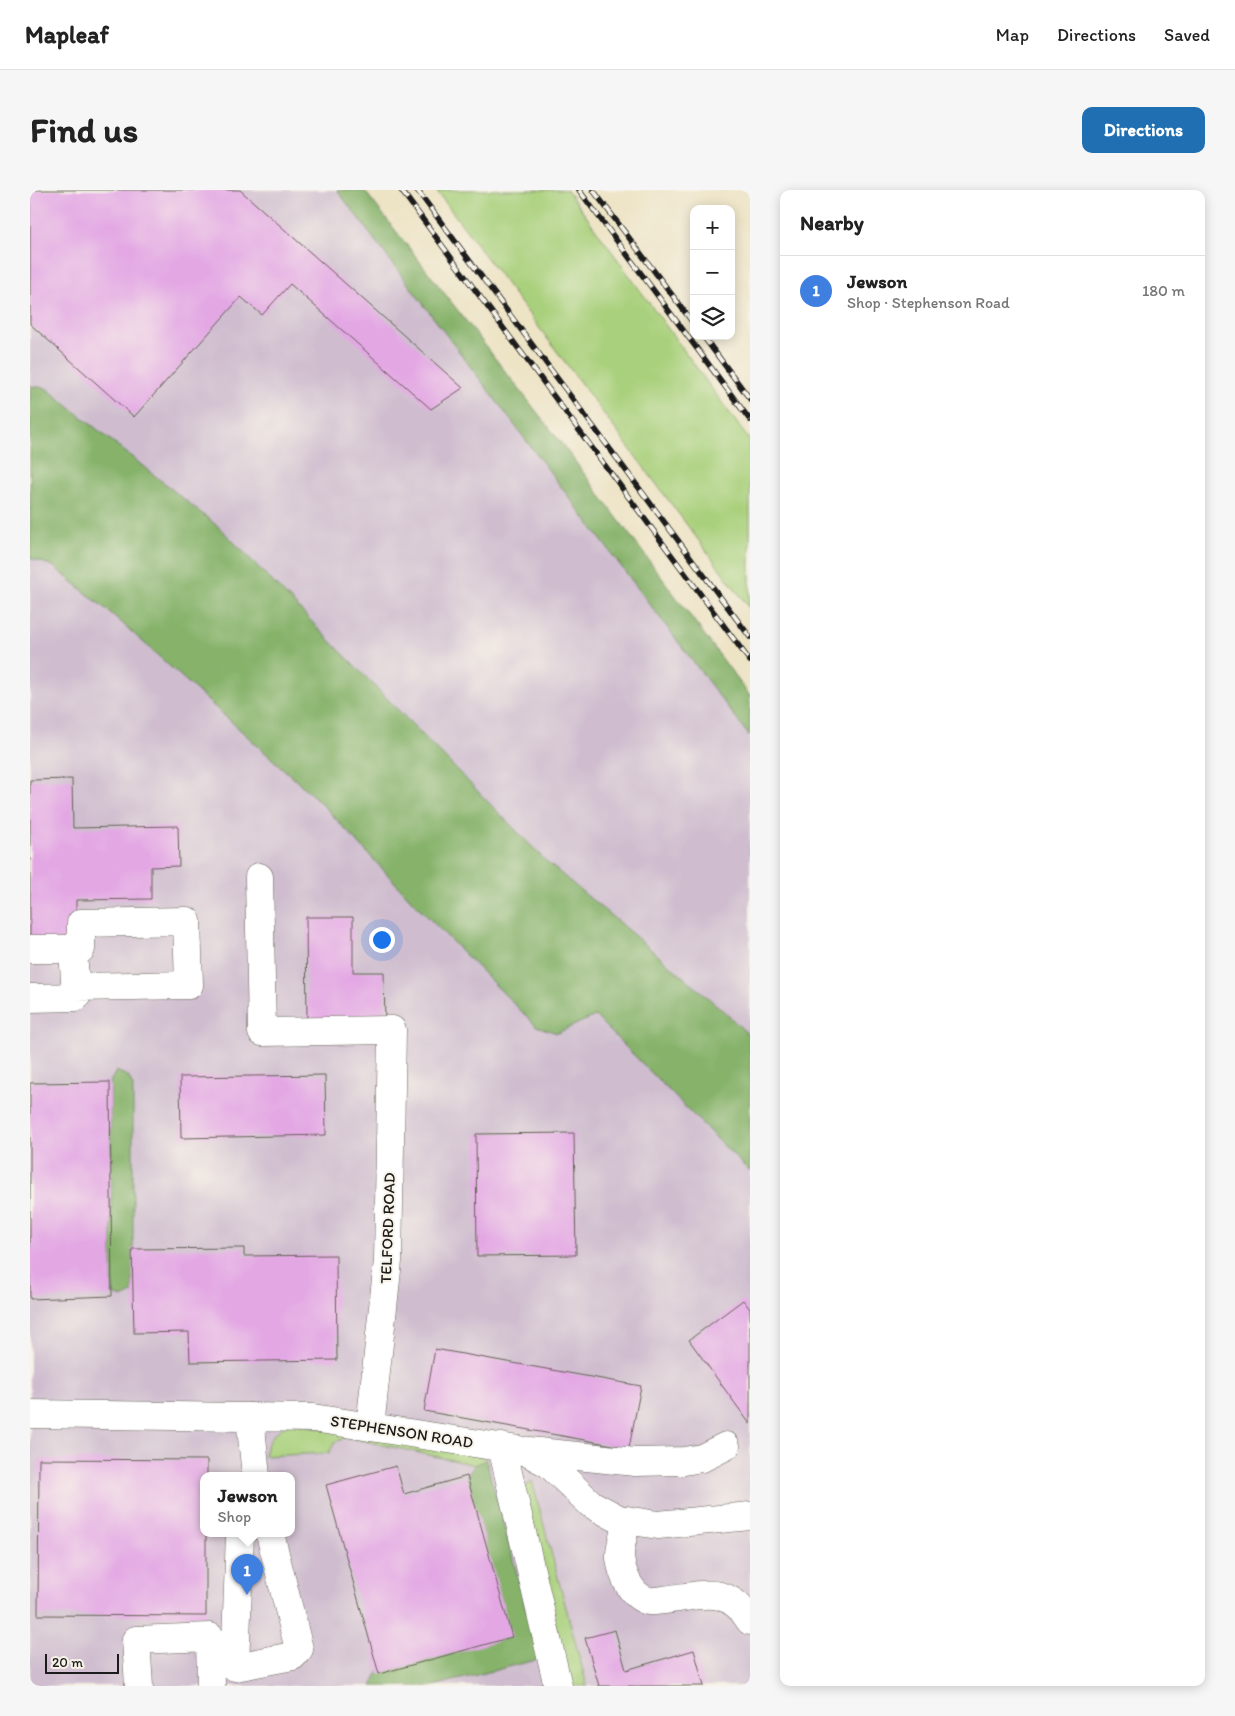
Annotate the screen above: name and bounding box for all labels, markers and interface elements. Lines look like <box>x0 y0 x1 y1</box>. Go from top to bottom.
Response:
text: Mapleaf <box>25 20 109 49</box>
text: Map <box>996 24 1029 46</box>
text: Directions <box>1057 24 1136 46</box>
text: Saved <box>1164 24 1210 46</box>
button: Directions <box>1082 107 1205 153</box>
text: Find us <box>30 109 138 151</box>
map controls <box>690 205 735 340</box>
button: + <box>690 205 735 250</box>
text: Nearby <box>800 210 864 235</box>
button: − <box>690 250 735 295</box>
text: Jewson <box>847 270 907 293</box>
text: 1 <box>812 281 820 300</box>
text: 180 m <box>1142 281 1185 300</box>
text: Shop · Stephenson Road <box>847 293 1010 312</box>
button: layers <box>690 295 735 340</box>
your location <box>369 927 395 953</box>
street label: TELFORD ROAD <box>376 1172 399 1284</box>
street label: STEPHENSON ROAD <box>329 1411 475 1452</box>
popup <box>200 1472 295 1537</box>
text: Jewson <box>217 1484 278 1507</box>
text: Shop <box>217 1507 251 1526</box>
pin: 1 <box>231 1554 263 1595</box>
scale bar <box>45 1651 119 1674</box>
text: 20 m <box>52 1654 83 1671</box>

